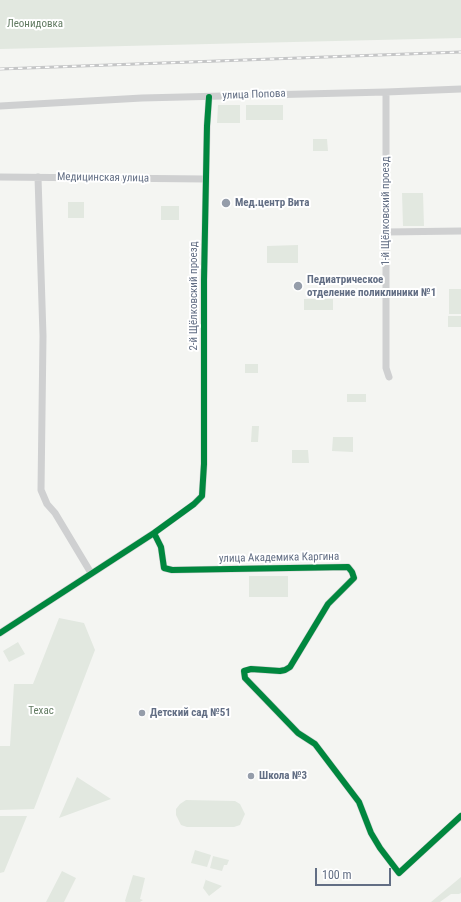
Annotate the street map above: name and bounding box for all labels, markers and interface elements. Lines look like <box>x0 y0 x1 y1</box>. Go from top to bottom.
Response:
park label: Леонидовка <box>7 17 63 31</box>
street label: улица Попова <box>222 87 286 103</box>
street label: 1-й Щёлковский проезд <box>379 156 393 266</box>
street label: Медицинская улица <box>57 171 149 185</box>
place label: Мед.центр Вита <box>235 196 309 210</box>
marker: Мед.центр Вита <box>220 197 232 209</box>
street label: 2-й Щёлковский проезд <box>187 241 201 351</box>
place label: Педиатрическое отделение поликлиники №1 <box>307 273 436 299</box>
marker: Педиатрическое отделение поликлиники №1 <box>292 280 304 292</box>
street label: улица Академика Каргина <box>219 550 339 566</box>
park label: Техас <box>28 704 54 718</box>
place label: Детский сад №51 <box>150 706 231 720</box>
marker: Детский сад №51 <box>137 708 147 718</box>
place label: Школа №3 <box>259 769 307 783</box>
marker: Школа №3 <box>246 771 256 781</box>
scale bar <box>317 860 393 886</box>
text: 100 m <box>322 868 352 882</box>

